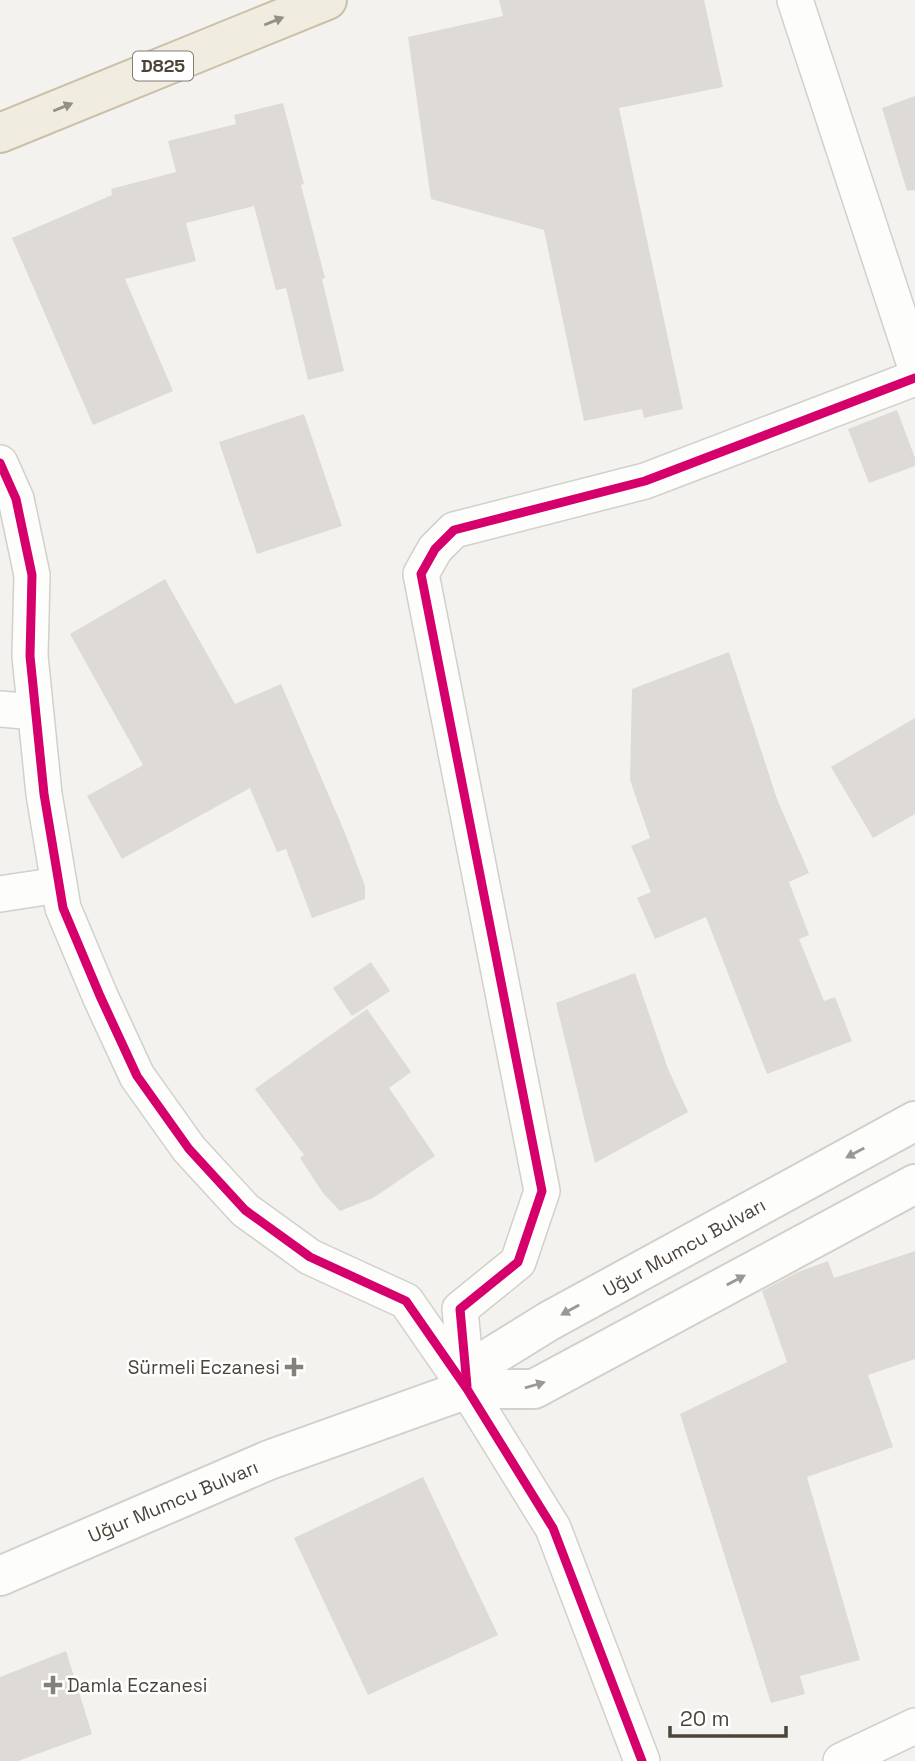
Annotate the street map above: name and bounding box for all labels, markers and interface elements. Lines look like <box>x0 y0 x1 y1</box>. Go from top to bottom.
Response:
one-way arrow <box>263 16 284 27</box>
road number: D825 <box>133 52 193 80</box>
one-way arrow <box>53 101 74 112</box>
one-way arrow <box>845 1147 865 1159</box>
street label: Uğur Mumcu Bulvarı <box>598 1192 770 1303</box>
one-way arrow <box>726 1274 745 1286</box>
one-way arrow <box>559 1303 579 1315</box>
place label: Sürmeli Eczanesi <box>128 1355 280 1380</box>
marker: Sürmeli Eczanesi <box>286 1359 302 1375</box>
one-way arrow <box>524 1380 545 1390</box>
street label: Uğur Mumcu Bulvarı <box>84 1454 262 1549</box>
place label: Damla Eczanesi <box>67 1673 207 1698</box>
marker: Damla Eczanesi <box>45 1677 61 1693</box>
scale bar <box>670 1694 786 1738</box>
text: 20 m <box>680 1705 730 1732</box>

